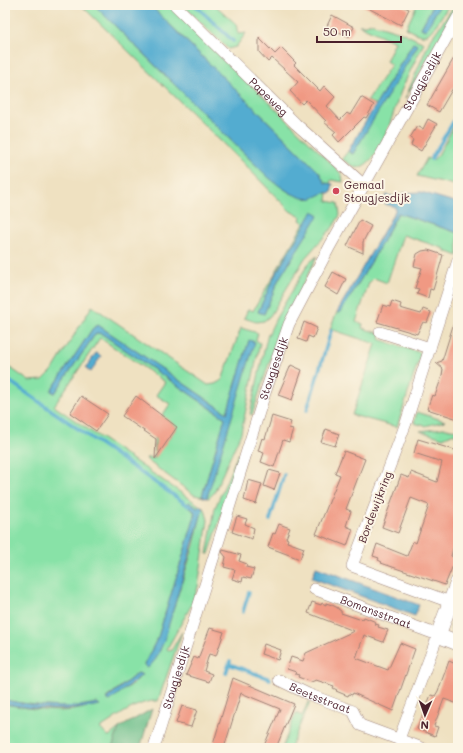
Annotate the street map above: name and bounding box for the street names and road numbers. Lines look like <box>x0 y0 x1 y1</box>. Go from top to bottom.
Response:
street label: Stougjesdijk <box>399 48 444 113</box>
street label: Papeweg <box>246 74 291 119</box>
street label: Stougjesdijk <box>255 335 291 402</box>
street label: Bordewijkring <box>354 469 395 545</box>
street label: Bomansstraat <box>338 591 414 632</box>
street label: Stougjesdijk <box>159 643 193 711</box>
street label: Beetsstraat <box>287 678 353 717</box>

